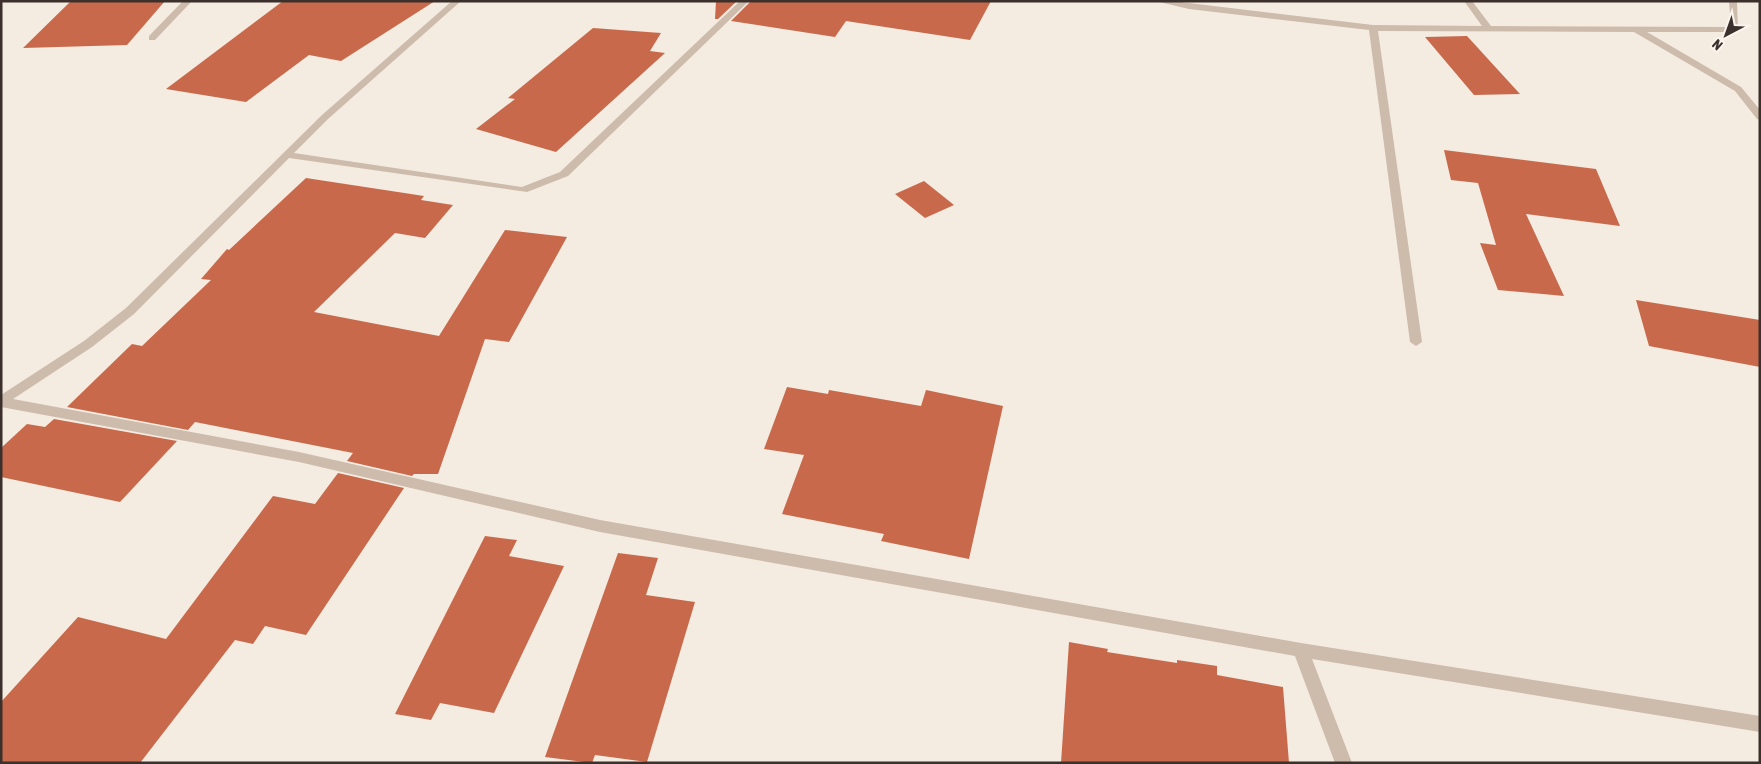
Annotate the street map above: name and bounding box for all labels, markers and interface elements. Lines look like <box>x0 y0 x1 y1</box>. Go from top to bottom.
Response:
north arrow <box>1701 10 1751 60</box>
text: N <box>1709 36 1726 54</box>

